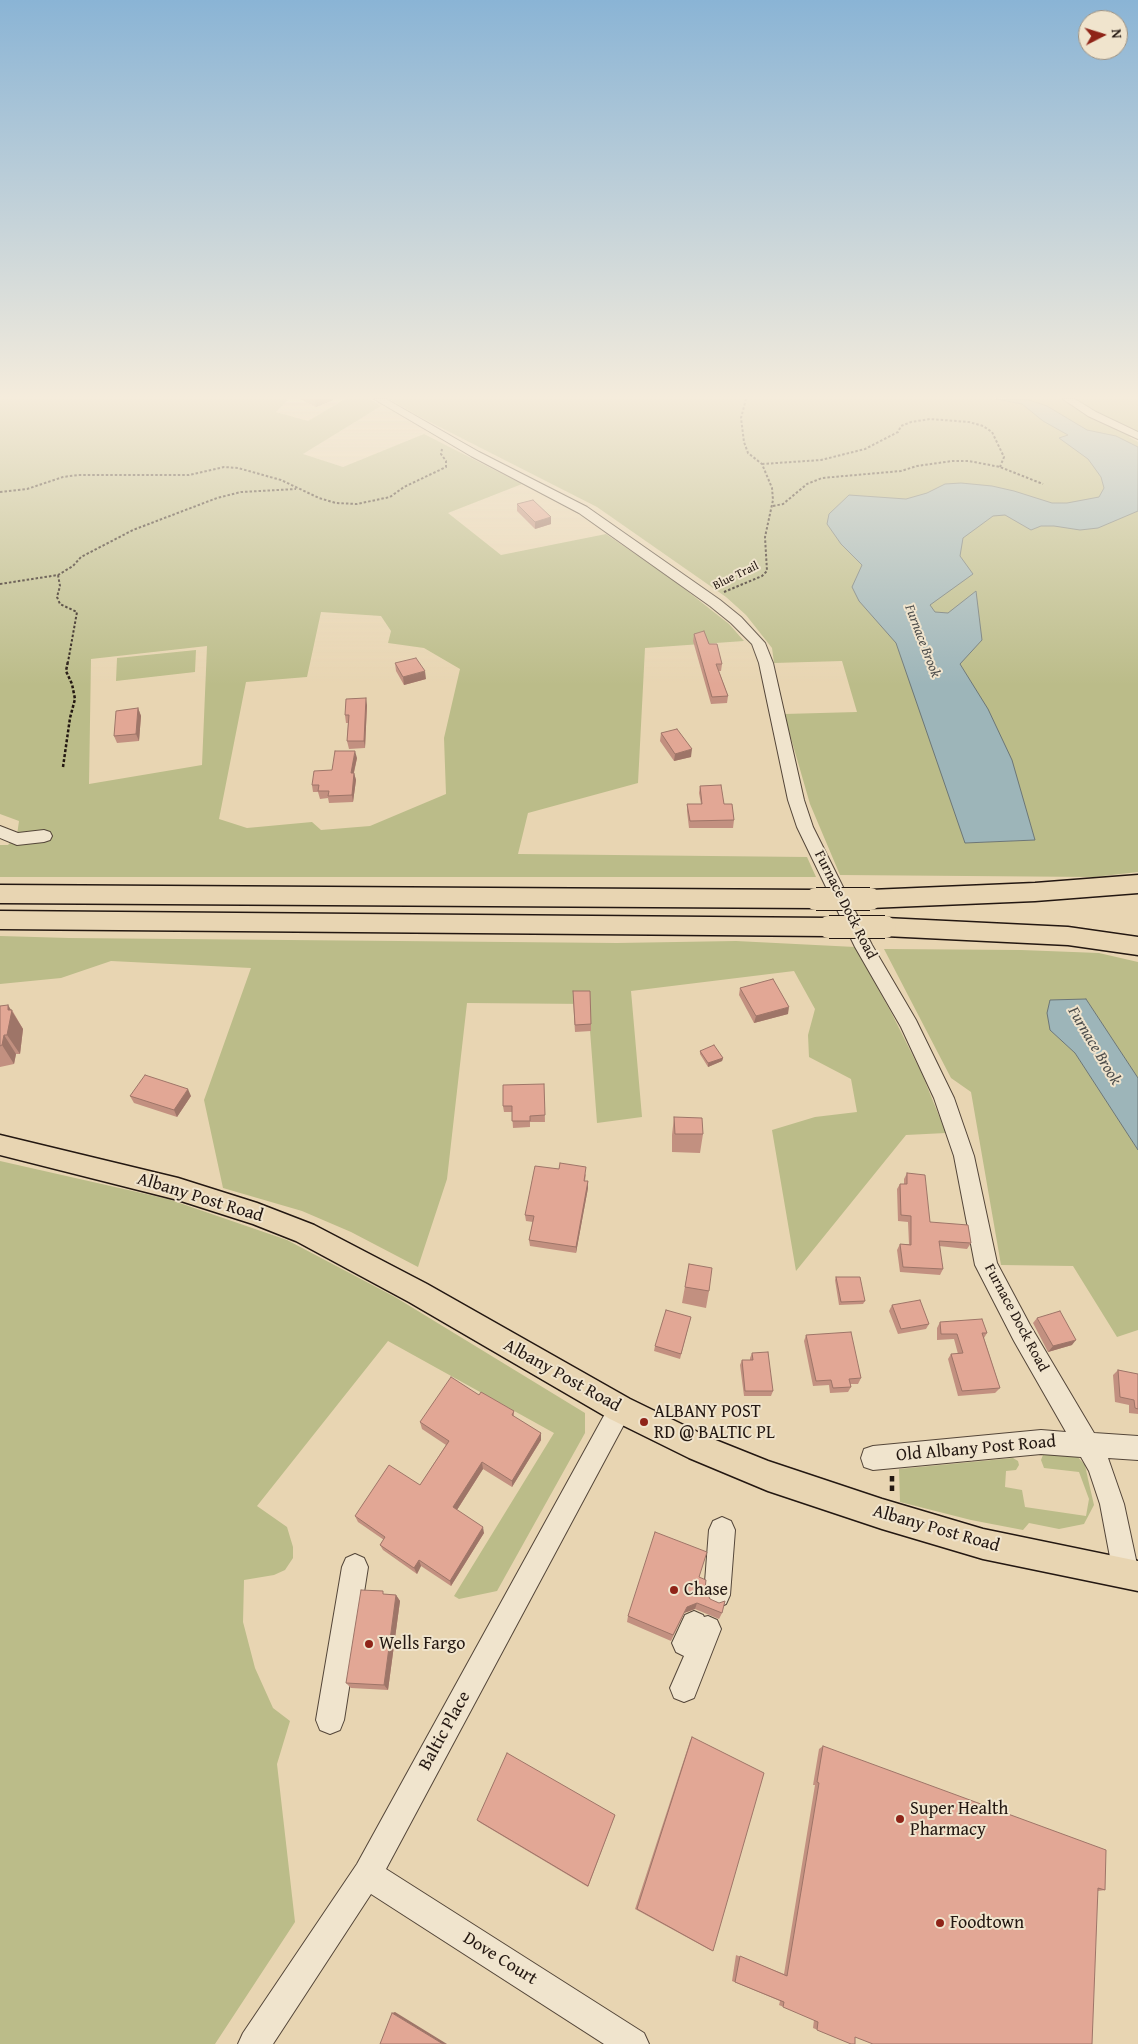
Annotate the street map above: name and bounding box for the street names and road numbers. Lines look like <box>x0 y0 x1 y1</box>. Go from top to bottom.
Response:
street label: Blue Trail <box>711 559 761 593</box>
street label: Furnace Dock Road <box>810 848 880 962</box>
street label: Albany Post Road <box>134 1169 266 1227</box>
street label: Furnace Dock Road <box>980 1261 1052 1375</box>
street label: Albany Post Road <box>500 1335 624 1417</box>
street label: Old Albany Post Road <box>895 1431 1057 1467</box>
street label: Albany Post Road <box>870 1501 1002 1557</box>
street label: Baltic Place <box>415 1688 475 1774</box>
street label: Dove Court <box>459 1928 541 1990</box>

